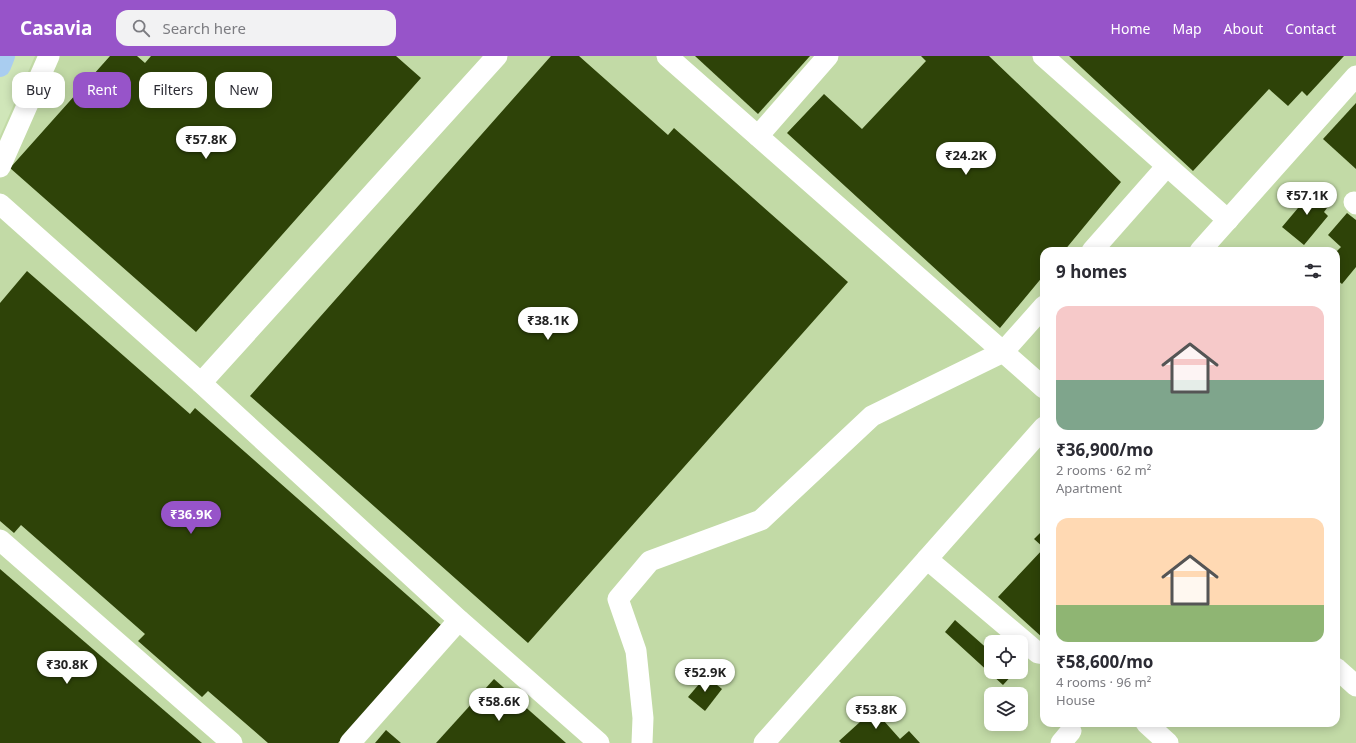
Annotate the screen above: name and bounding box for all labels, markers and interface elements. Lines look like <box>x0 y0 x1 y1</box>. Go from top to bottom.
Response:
search box <box>116 10 396 46</box>
text: Casavia <box>20 15 92 41</box>
icon: search <box>130 17 152 39</box>
text: Search here <box>162 18 246 38</box>
text: Home <box>1111 19 1150 38</box>
text: Map <box>1172 19 1202 38</box>
text: About <box>1224 19 1263 38</box>
text: Contact <box>1285 19 1336 38</box>
chip: Buy <box>12 72 65 108</box>
chip: Rent <box>73 72 131 108</box>
chip: Filters <box>139 72 207 108</box>
chip: New <box>215 72 272 108</box>
pin: ₹57.8K <box>173 126 239 160</box>
text: ₹57.8K <box>185 130 227 148</box>
pin: ₹24.2K <box>933 142 999 176</box>
text: ₹24.2K <box>945 146 987 164</box>
pin: ₹57.1K <box>1274 182 1340 216</box>
text: ₹57.1K <box>1286 186 1328 204</box>
text: 9 homes <box>1056 260 1127 283</box>
icon: filters <box>1302 260 1324 282</box>
pin: ₹38.1K <box>515 307 581 341</box>
text: ₹38.1K <box>527 311 569 329</box>
icon: home <box>1154 332 1226 404</box>
text: ₹36,900/mo <box>1056 438 1153 461</box>
text: 2 rooms · 62 m² <box>1056 461 1151 479</box>
text: Apartment <box>1056 479 1122 497</box>
pin: ₹36.9K <box>158 501 224 535</box>
text: ₹36.9K <box>170 505 212 523</box>
icon: home <box>1154 544 1226 616</box>
map controls <box>984 635 1028 731</box>
button: locate <box>984 635 1028 679</box>
text: ₹58,600/mo <box>1056 650 1153 673</box>
pin: ₹30.8K <box>34 651 100 685</box>
text: ₹30.8K <box>46 655 88 673</box>
pin: ₹52.9K <box>672 659 738 693</box>
text: ₹52.9K <box>684 663 726 681</box>
text: 4 rooms · 96 m² <box>1056 673 1151 691</box>
button: layers <box>984 687 1028 731</box>
pin: ₹58.6K <box>466 688 532 722</box>
text: House <box>1056 691 1095 709</box>
text: ₹58.6K <box>478 692 520 710</box>
pin: ₹53.8K <box>843 696 909 730</box>
text: ₹53.8K <box>855 700 897 718</box>

